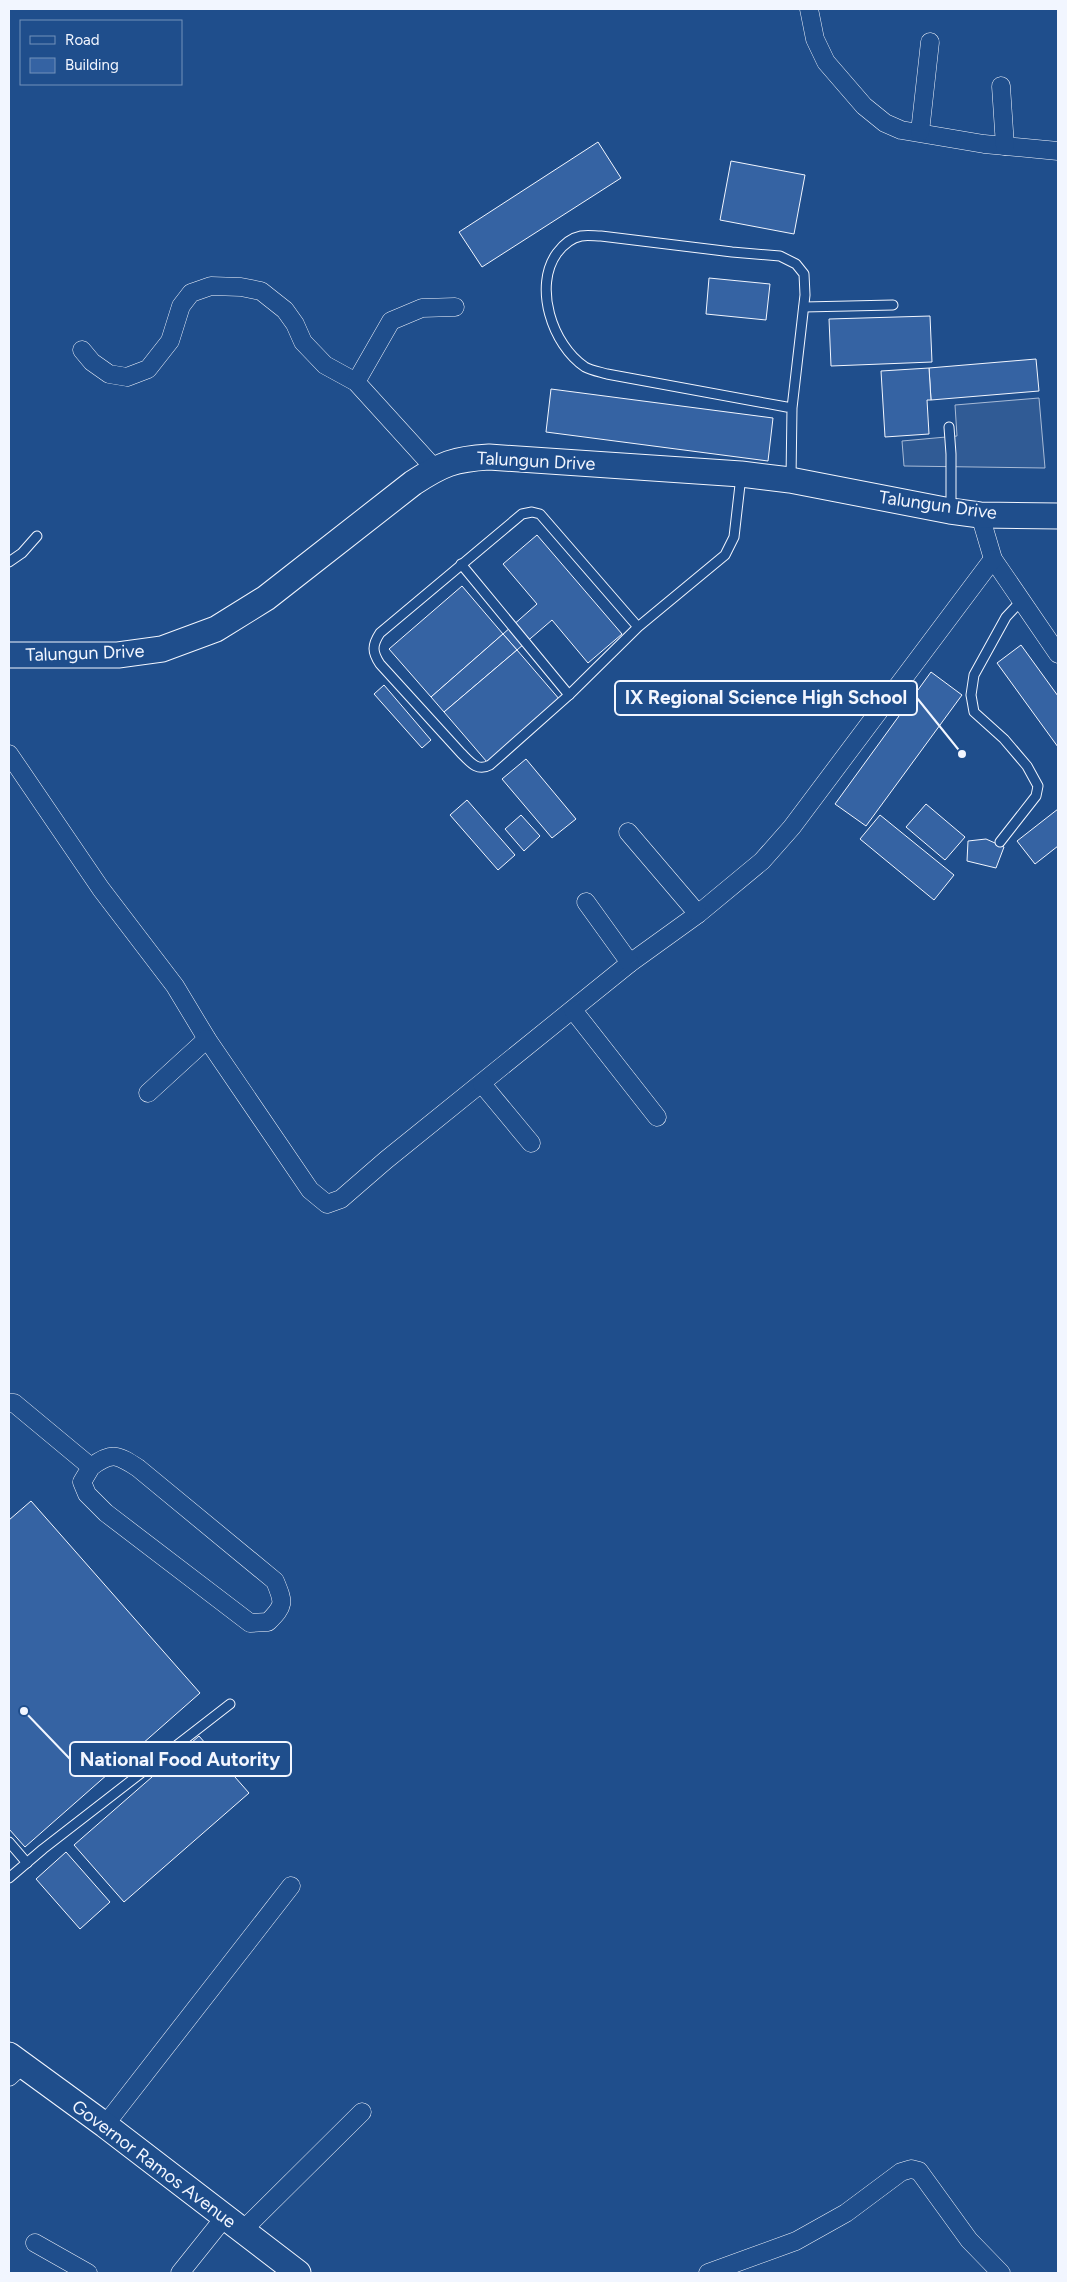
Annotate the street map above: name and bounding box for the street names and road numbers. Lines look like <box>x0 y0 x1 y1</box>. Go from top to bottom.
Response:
street label: Talungun Drive <box>476 447 596 475</box>
street label: Talungun Drive <box>878 486 999 524</box>
street label: Talungun Drive <box>25 640 145 666</box>
street label: Governor Ramos Avenue <box>68 2095 241 2233</box>

